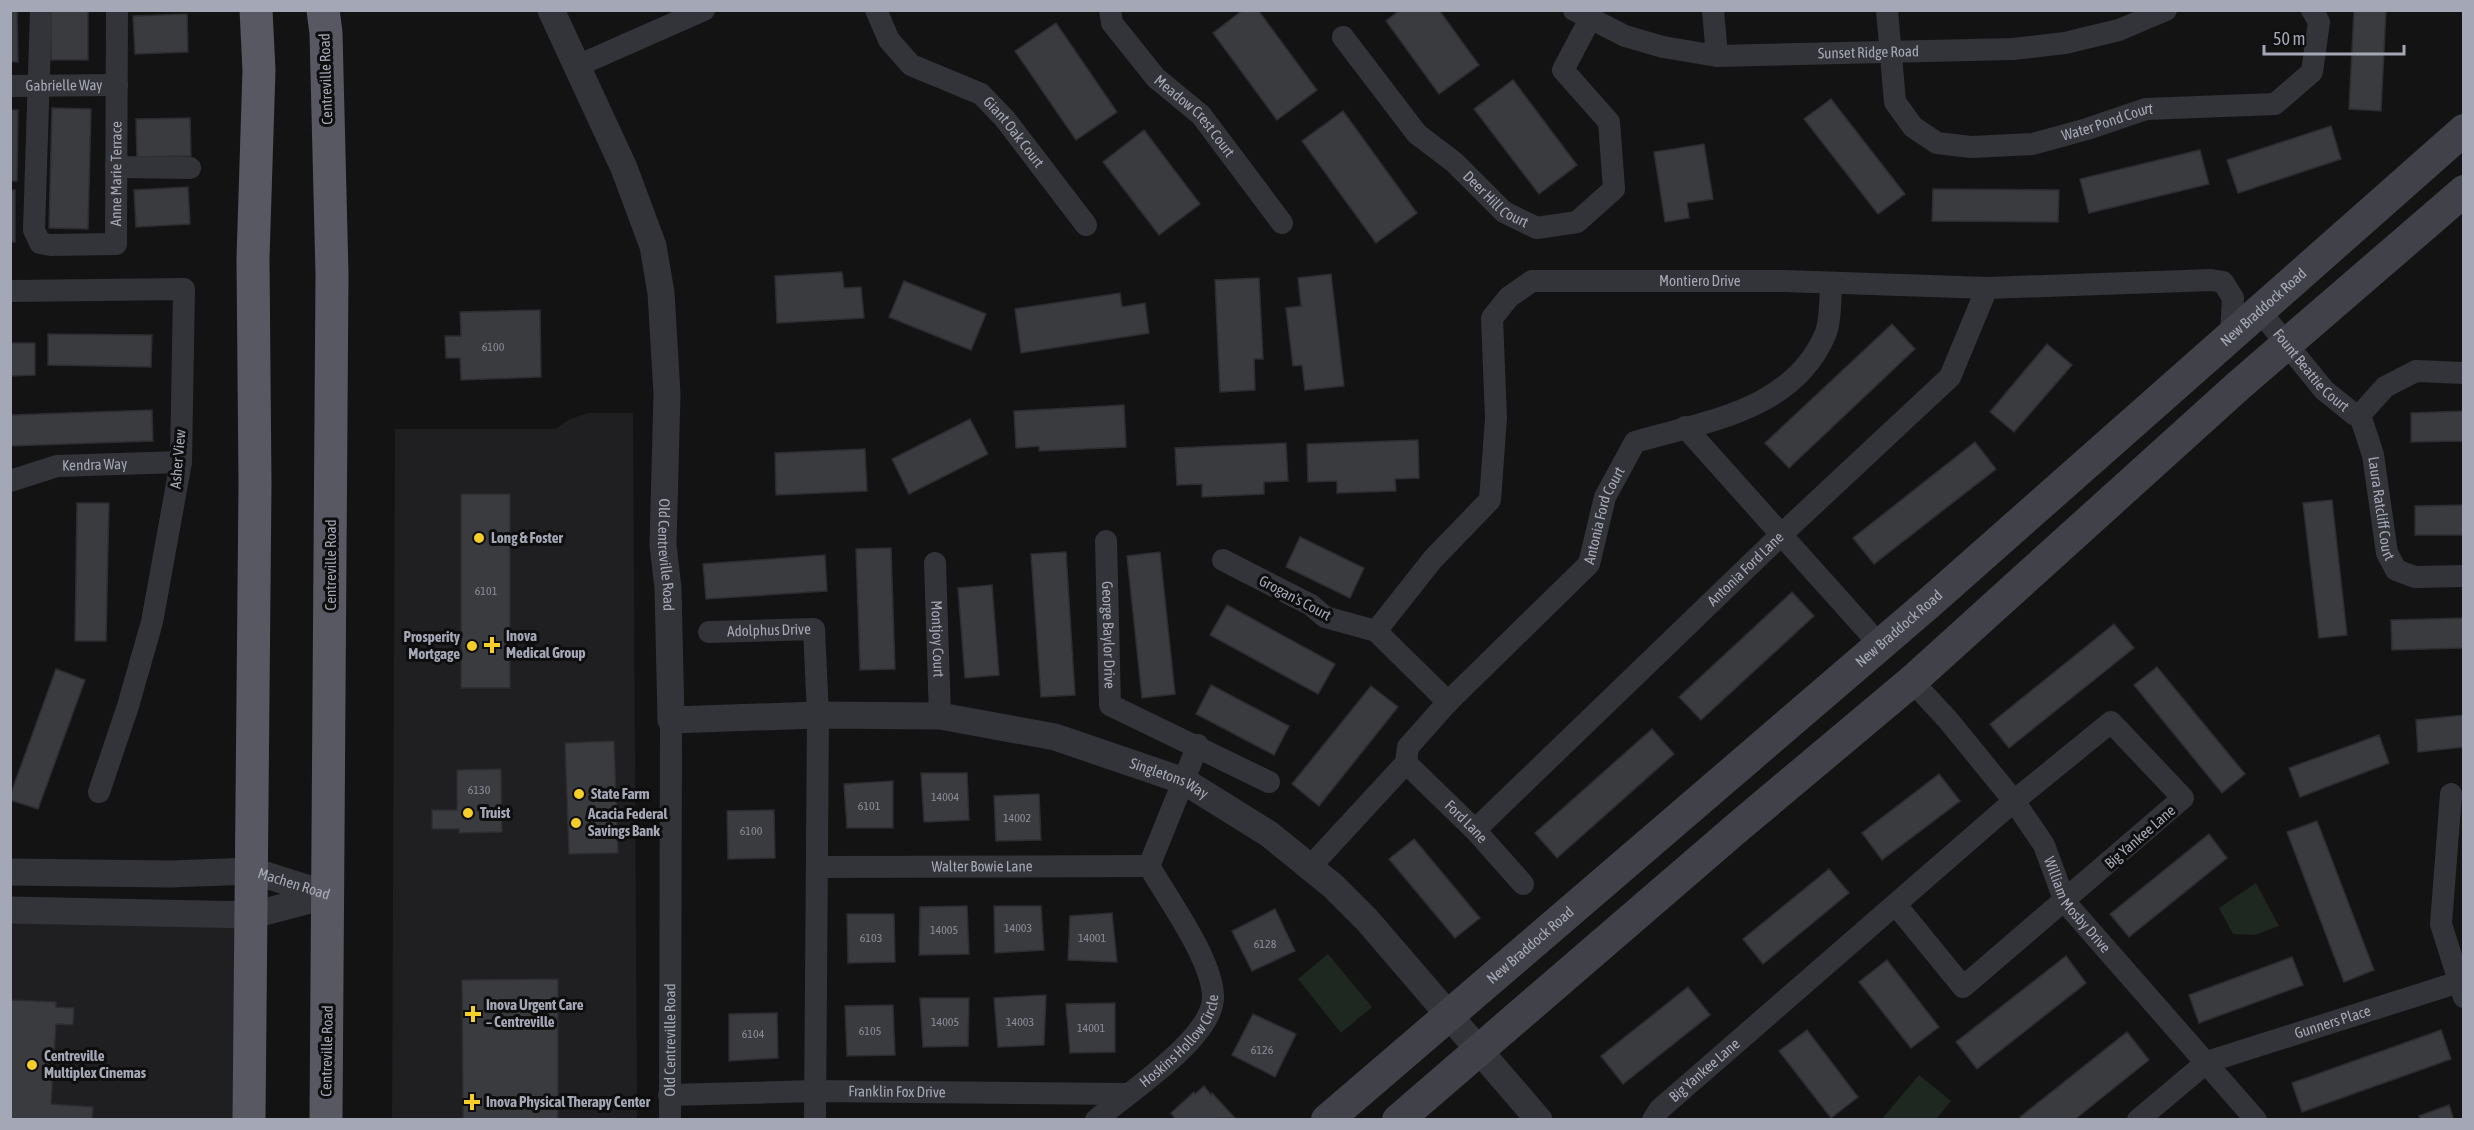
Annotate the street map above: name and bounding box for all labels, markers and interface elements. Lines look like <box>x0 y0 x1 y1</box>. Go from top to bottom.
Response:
scale bar <box>2264 18 2404 56</box>
text: 50 m <box>2273 28 2305 49</box>
street label: Centreville Road <box>315 33 336 125</box>
street label: Sunset Ridge Road <box>1818 42 1919 62</box>
street label: Meadow Crest Court <box>1151 71 1238 160</box>
street label: Gabrielle Way <box>25 76 103 94</box>
street label: Giant Oak Court <box>980 93 1048 170</box>
street label: Water Pond Court <box>2060 100 2153 144</box>
street label: Anne Marie Terrace <box>107 121 125 226</box>
street label: Deer Hill Court <box>1460 167 1531 231</box>
street label: New Braddock Road <box>2217 264 2310 349</box>
street label: Montiero Drive <box>1659 272 1741 289</box>
street label: Fount Beattie Court <box>2270 326 2353 415</box>
house number: 6100 <box>482 340 505 354</box>
street label: Asher View <box>166 428 189 489</box>
street label: Kendra Way <box>62 455 127 474</box>
street label: Laura Ratcliff Court <box>2365 455 2398 563</box>
street label: Antonia Ford Court <box>1580 464 1628 566</box>
street label: Old Centreville Road <box>655 498 678 611</box>
street label: Centreville Road <box>322 519 339 611</box>
street label: Antonia Ford Lane <box>1704 528 1787 609</box>
place label: Long & Foster <box>491 529 564 546</box>
marker: Long & Foster <box>472 531 486 545</box>
street label: Grogan's Court <box>1256 572 1334 624</box>
street label: George Baylor Drive <box>1099 581 1119 689</box>
house number: 6101 <box>475 584 498 598</box>
street label: New Braddock Road <box>1852 586 1946 670</box>
street label: Montjoy Court <box>928 600 948 678</box>
street label: Adolphus Drive <box>727 620 811 639</box>
place label: Inova Medical Group <box>506 627 586 661</box>
place label: Prosperity Mortgage <box>404 628 461 662</box>
marker: Inova Medical Group <box>483 636 501 654</box>
marker: Prosperity Mortgage <box>465 639 479 653</box>
street label: Singletons Way <box>1128 754 1212 802</box>
house number: 6130 <box>468 783 491 797</box>
place label: State Farm <box>591 785 650 802</box>
marker: State Farm <box>572 787 586 801</box>
house number: 14004 <box>931 790 959 804</box>
street label: Ford Lane <box>1442 796 1491 846</box>
house number: 6101 <box>858 799 881 813</box>
street label: Big Yankee Lane <box>2101 801 2179 872</box>
place label: Truist <box>480 804 511 821</box>
place label: Acacia Federal Savings Bank <box>587 805 668 839</box>
marker: Truist <box>461 806 475 820</box>
house number: 14002 <box>1003 811 1031 825</box>
marker: Acacia Federal Savings Bank <box>569 816 583 830</box>
house number: 6100 <box>740 824 763 838</box>
street label: William Mosby Drive <box>2041 854 2114 956</box>
street label: Walter Bowie Lane <box>931 857 1033 875</box>
street label: Machen Road <box>256 864 332 903</box>
street label: New Braddock Road <box>1483 903 1577 987</box>
house number: 14003 <box>1004 921 1032 935</box>
house number: 14005 <box>930 923 958 937</box>
house number: 6103 <box>860 931 882 945</box>
house number: 14001 <box>1078 931 1106 945</box>
house number: 6128 <box>1254 937 1277 951</box>
street label: Old Centreville Road <box>661 983 678 1097</box>
street label: Hoskins Hollow Circle <box>1136 994 1221 1090</box>
place label: Inova Urgent Care – Centreville <box>486 996 584 1030</box>
street label: Gunners Place <box>2292 1002 2373 1042</box>
street label: Centreville Road <box>317 1005 336 1097</box>
marker: Inova Urgent Care – Centreville <box>464 1005 482 1023</box>
house number: 14005 <box>931 1015 959 1029</box>
house number: 14003 <box>1006 1015 1034 1029</box>
house number: 14001 <box>1077 1021 1105 1035</box>
house number: 6105 <box>859 1024 881 1038</box>
house number: 6104 <box>742 1027 765 1041</box>
street label: Big Yankee Lane <box>1665 1035 1743 1105</box>
house number: 6126 <box>1251 1043 1274 1057</box>
place label: Centreville Multiplex Cinemas <box>44 1047 147 1081</box>
marker: Centreville Multiplex Cinemas <box>25 1058 39 1072</box>
street label: Franklin Fox Drive <box>848 1082 946 1100</box>
marker: Inova Physical Therapy Center <box>463 1093 481 1111</box>
place label: Inova Physical Therapy Center <box>486 1093 651 1110</box>

